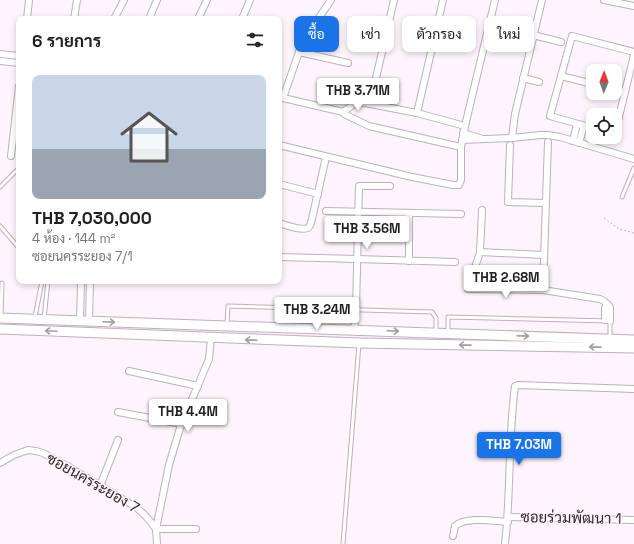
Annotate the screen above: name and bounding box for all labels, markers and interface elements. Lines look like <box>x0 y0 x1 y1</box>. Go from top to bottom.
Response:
chip: ซื้อ <box>294 16 339 52</box>
chip: เช่า <box>347 16 394 52</box>
chip: ตัวกรอง <box>402 16 476 52</box>
chip: ใหม่ <box>484 16 534 52</box>
icon: filters <box>244 29 266 51</box>
text: 6 รายการ <box>32 30 101 52</box>
north arrow <box>586 64 622 100</box>
map controls <box>586 64 622 144</box>
pin: THB 3.71M <box>312 78 404 112</box>
text: THB 3.71M <box>326 82 390 99</box>
icon: home <box>113 101 185 173</box>
button: locate <box>586 108 622 144</box>
text: THB 7,030,000 <box>32 207 152 229</box>
pin: THB 3.56M <box>321 216 413 250</box>
text: THB 3.56M <box>333 220 401 237</box>
text: 4 ห้อง · 144 m² <box>32 230 115 247</box>
text: ซอยนครระยอง 7/1 <box>32 248 133 265</box>
pin: THB 2.68M <box>460 265 552 299</box>
text: THB 2.68M <box>473 269 539 286</box>
pin: THB 3.24M <box>271 297 363 331</box>
text: THB 3.24M <box>283 301 351 318</box>
one-way arrow <box>102 318 115 325</box>
one-way arrow <box>45 327 58 335</box>
one-way arrow <box>386 328 399 335</box>
one-way arrow <box>516 332 529 340</box>
one-way arrow <box>245 336 258 343</box>
one-way arrow <box>459 341 472 349</box>
one-way arrow <box>589 343 602 351</box>
pin: THB 4.4M <box>147 399 229 433</box>
text: THB 4.4M <box>158 403 218 420</box>
pin: THB 7.03M <box>473 432 565 466</box>
text: THB 7.03M <box>486 436 552 453</box>
street label: ซอยนครระยอง 7 <box>43 448 143 517</box>
street label: ซอยร่วมพัฒนา 1 <box>520 507 622 528</box>

